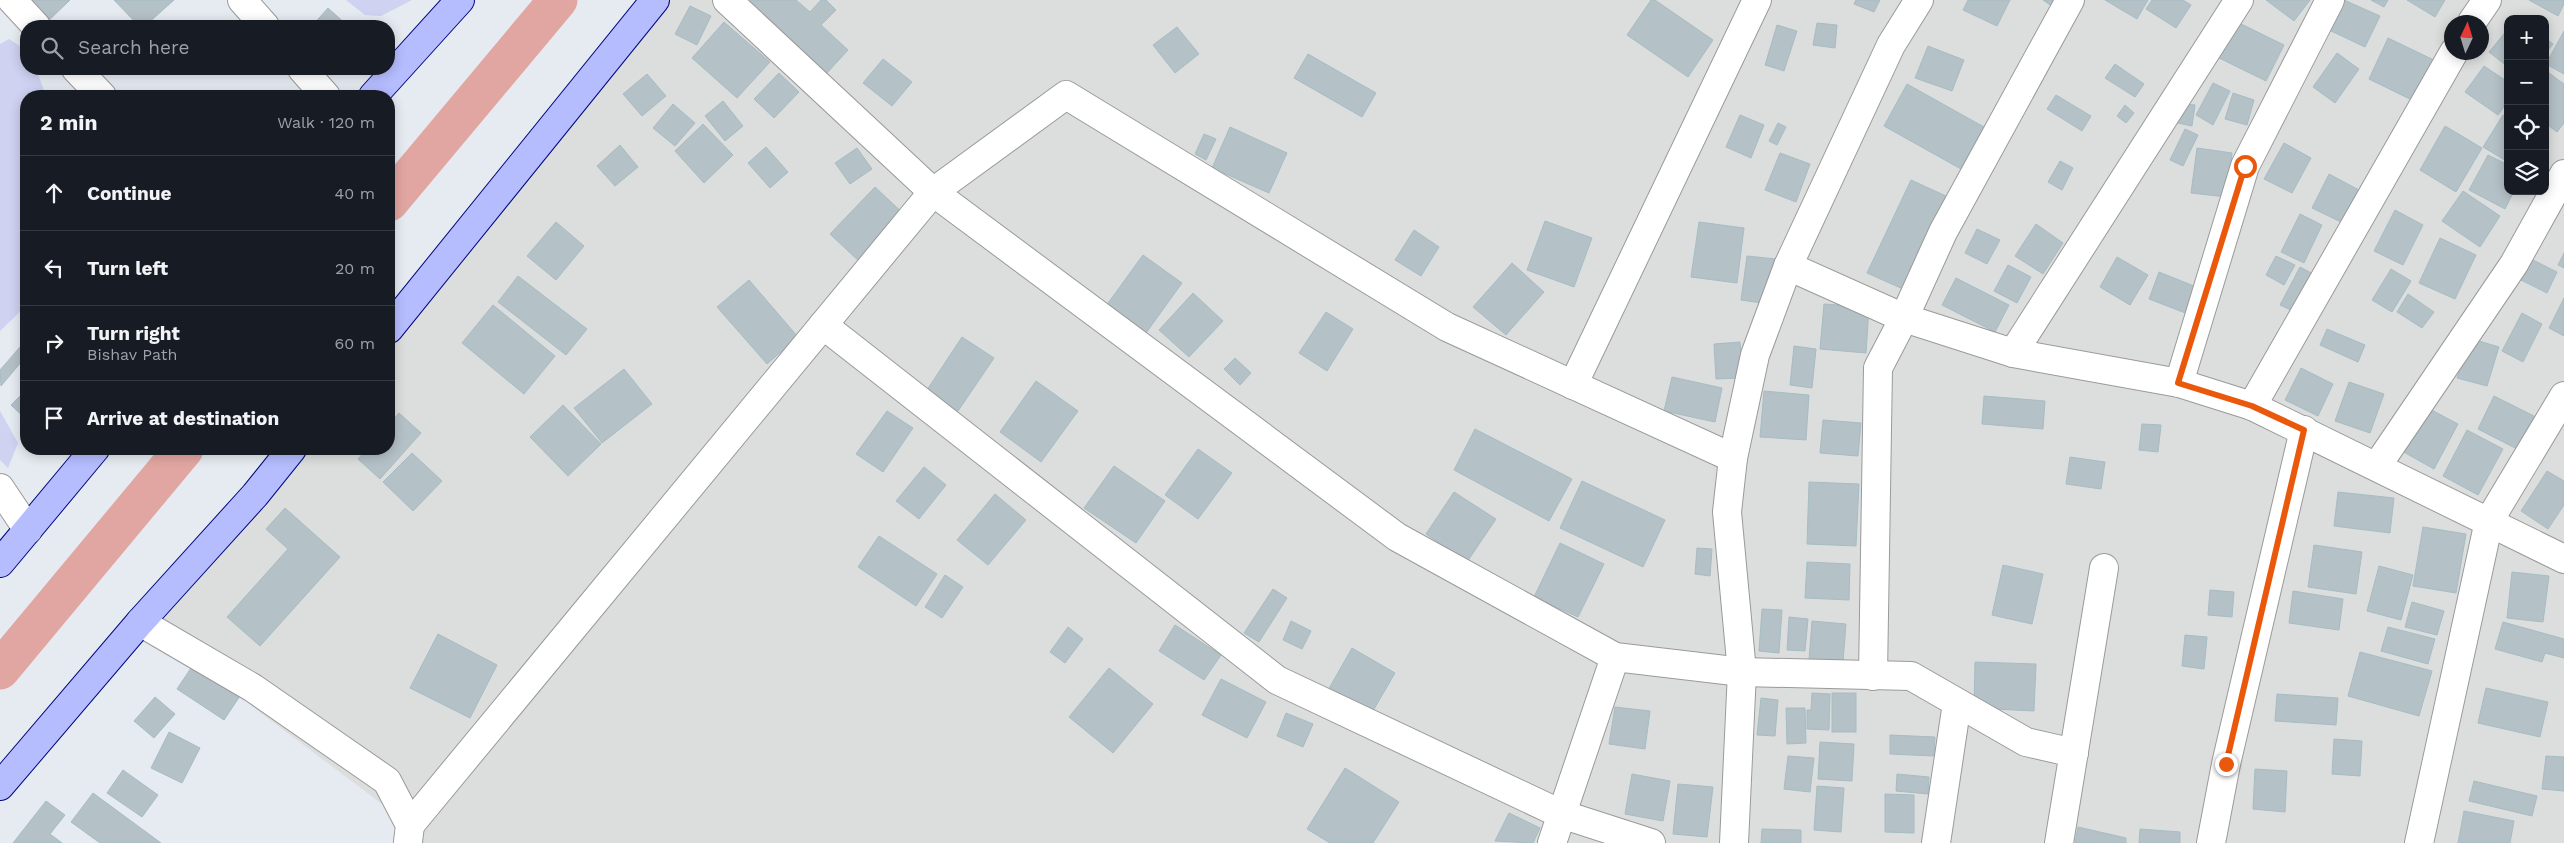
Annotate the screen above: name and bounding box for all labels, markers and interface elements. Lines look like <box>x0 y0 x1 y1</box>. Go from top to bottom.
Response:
north arrow <box>2444 15 2489 60</box>
map controls <box>2504 15 2549 195</box>
button: + <box>2504 15 2549 60</box>
search box <box>20 20 395 75</box>
icon: search <box>38 34 66 62</box>
text: Search here <box>78 36 189 59</box>
button: − <box>2504 60 2549 105</box>
button: locate <box>2504 105 2549 150</box>
text: 2 min <box>40 110 97 135</box>
text: Walk · 120 m <box>277 113 375 132</box>
button: layers <box>2504 150 2549 195</box>
route start <box>2234 155 2257 178</box>
icon: ahead <box>40 179 68 207</box>
text: Continue <box>87 182 171 205</box>
text: 40 m <box>335 184 375 203</box>
icon: left <box>40 254 68 282</box>
text: Turn left <box>87 257 168 280</box>
text: 20 m <box>335 259 375 278</box>
text: Turn right <box>87 322 180 345</box>
icon: right <box>40 329 68 357</box>
text: 60 m <box>335 334 375 353</box>
text: Bishav Path <box>87 345 177 364</box>
icon: arrive <box>40 404 68 432</box>
text: Arrive at destination <box>87 407 279 430</box>
route end <box>2215 753 2238 776</box>

